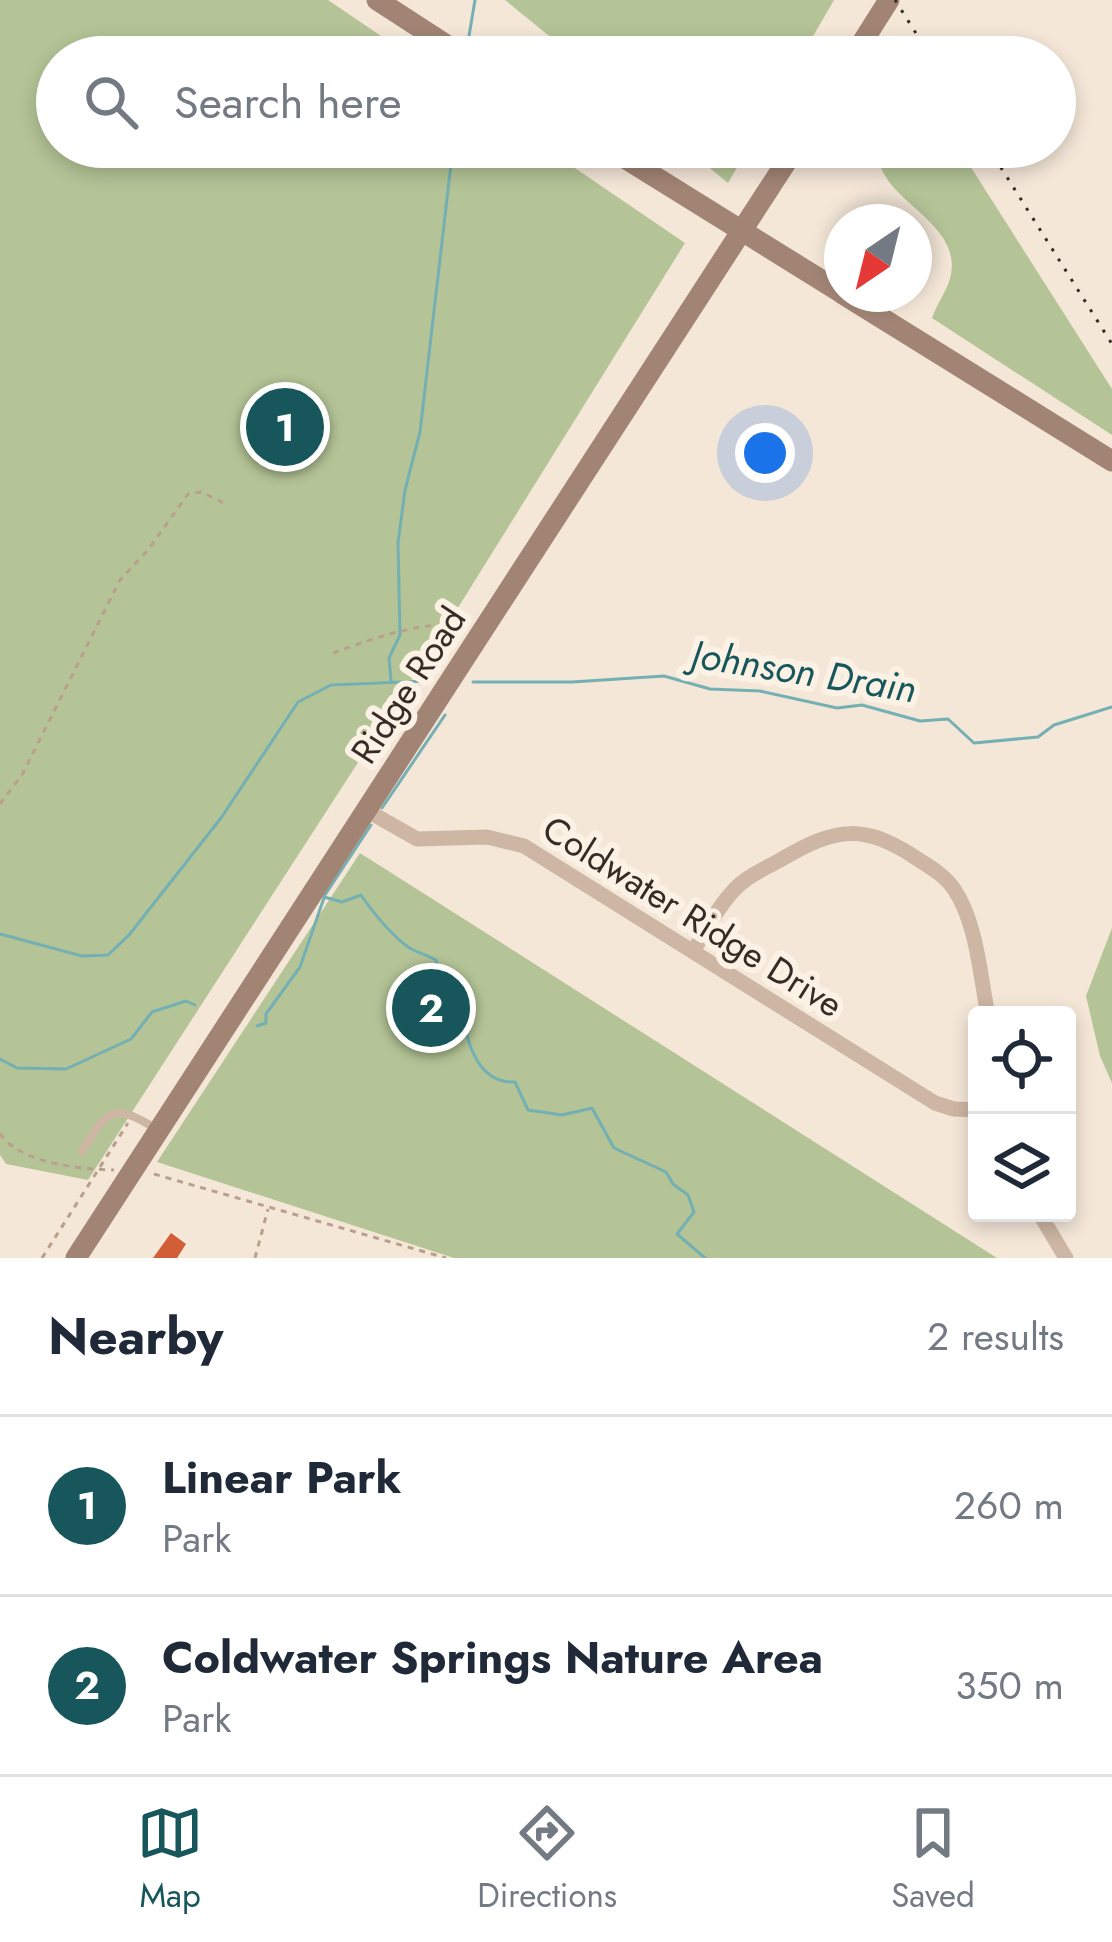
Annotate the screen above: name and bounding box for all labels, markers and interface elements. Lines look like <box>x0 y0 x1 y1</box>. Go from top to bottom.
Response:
search box <box>36 36 1076 168</box>
icon: search <box>78 69 144 135</box>
text: Search here <box>174 70 402 135</box>
north arrow <box>824 204 932 312</box>
pin: 1 <box>246 382 324 472</box>
your location <box>735 423 795 483</box>
street label: Ridge Road <box>338 596 478 774</box>
water label: Johnson Drain <box>680 624 920 717</box>
street label: Coldwater Ridge Drive <box>533 802 853 1030</box>
pin: 2 <box>392 963 470 1053</box>
map controls <box>968 1006 1076 1222</box>
button: locate <box>968 1006 1076 1114</box>
button: layers <box>968 1114 1076 1222</box>
text: Nearby <box>48 1299 223 1373</box>
text: 2 results <box>927 1308 1064 1365</box>
text: Linear Park <box>162 1445 402 1510</box>
text: 1 <box>77 1477 97 1534</box>
text: 260 m <box>954 1477 1064 1534</box>
text: Park <box>162 1510 232 1567</box>
text: Coldwater Springs Nature Area <box>162 1625 823 1690</box>
text: 2 <box>74 1657 100 1714</box>
text: 350 m <box>955 1657 1064 1714</box>
text: Park <box>162 1690 232 1747</box>
tab: Map <box>137 1800 203 1919</box>
tab: Directions <box>477 1800 617 1919</box>
tab: Saved <box>891 1800 975 1919</box>

